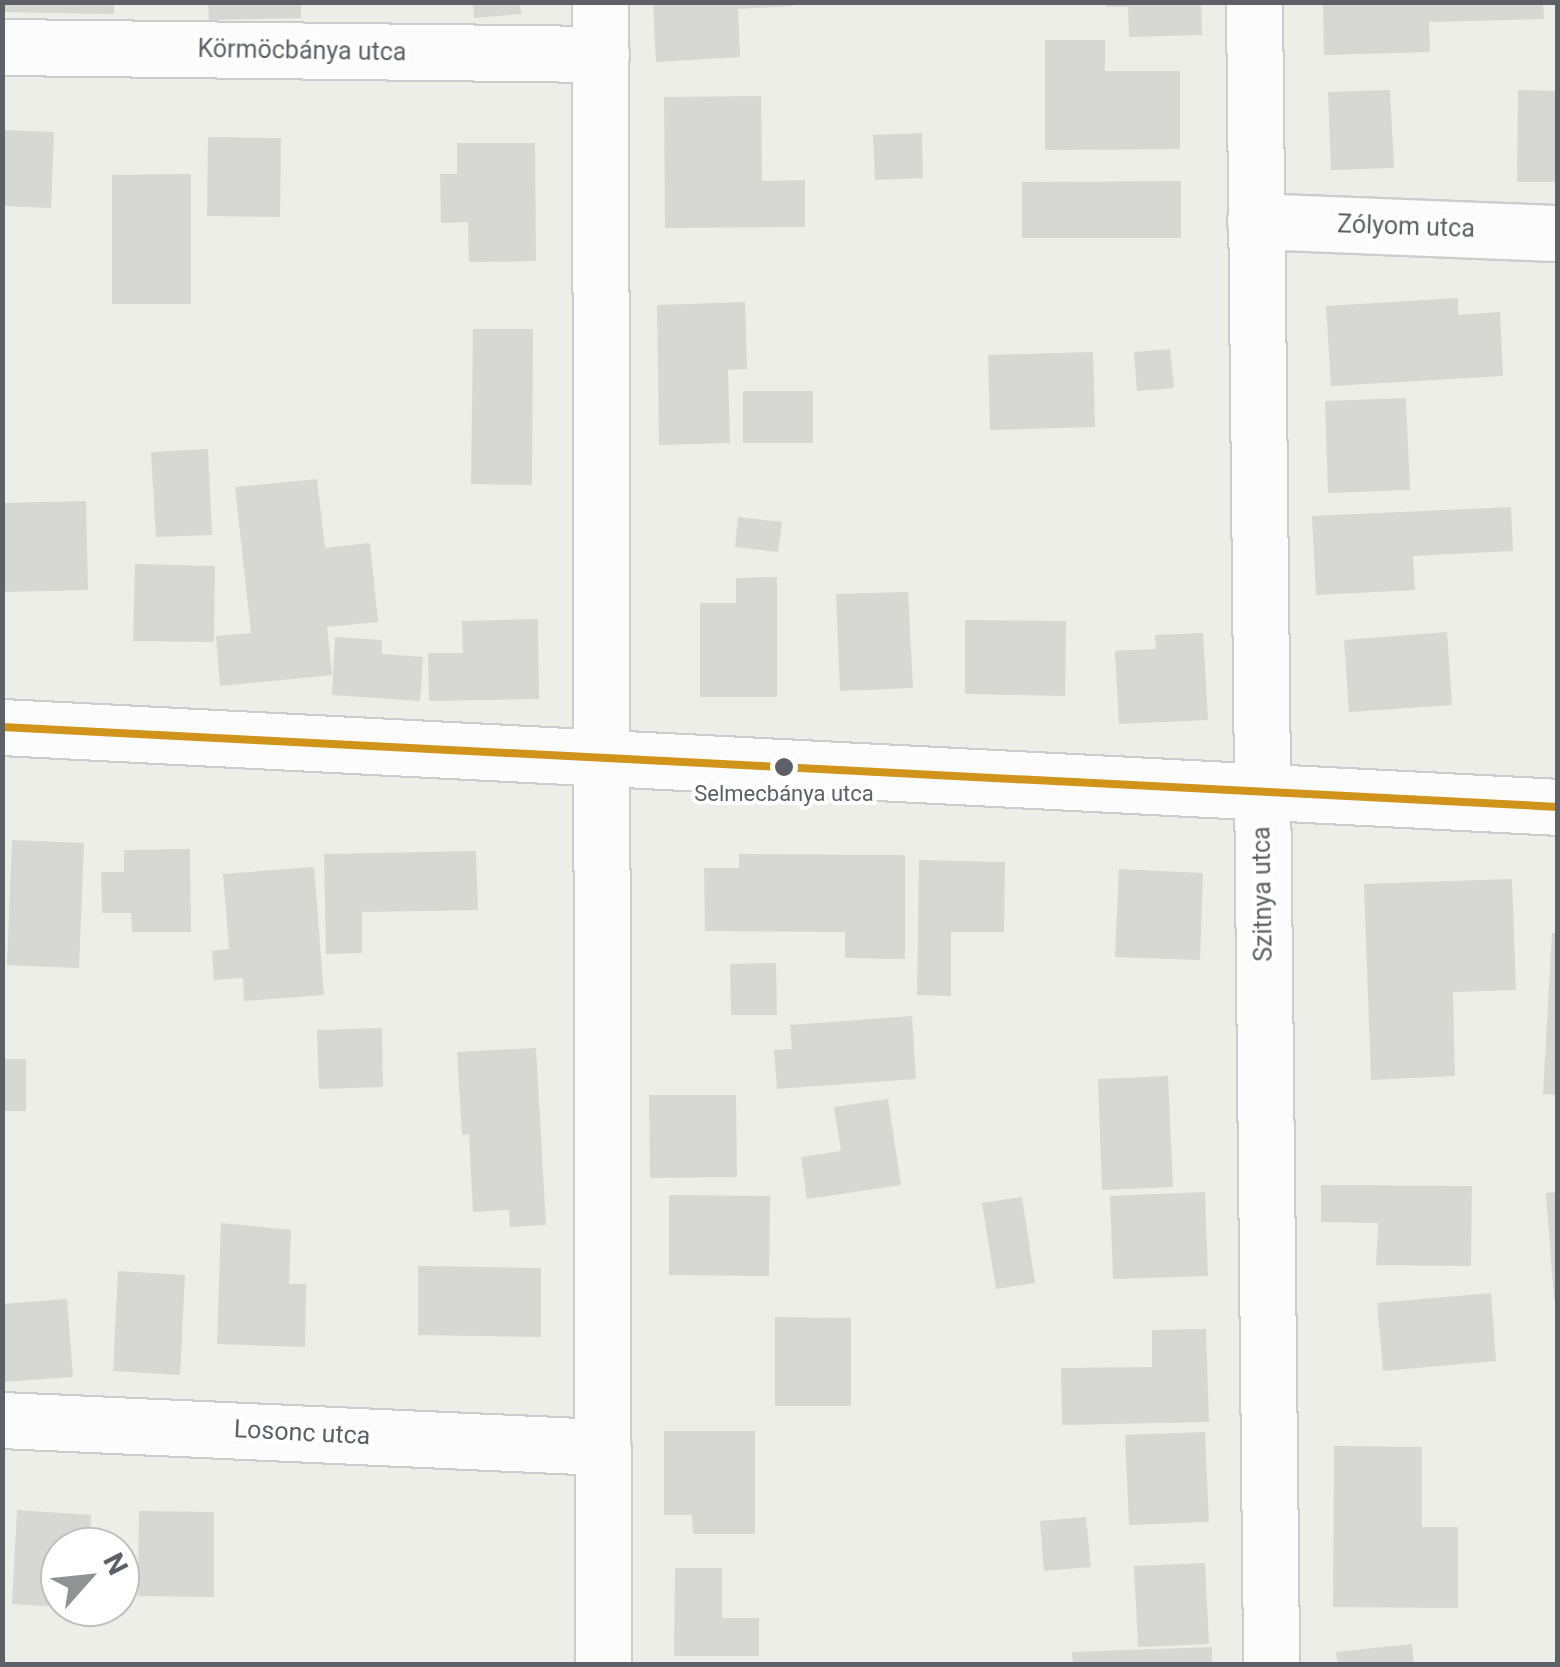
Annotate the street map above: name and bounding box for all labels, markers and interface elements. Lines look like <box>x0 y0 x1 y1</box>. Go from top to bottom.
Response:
street label: Körmöcbánya utca <box>197 34 407 68</box>
street label: Zólyom utca <box>1337 210 1475 244</box>
marker: Selmecbánya utca <box>774 757 794 777</box>
place label: Selmecbánya utca <box>694 781 874 807</box>
street label: Szitnya utca <box>1247 826 1279 962</box>
street label: Losonc utca <box>233 1414 371 1452</box>
north arrow <box>40 1527 140 1627</box>
text: N <box>96 1548 135 1580</box>

